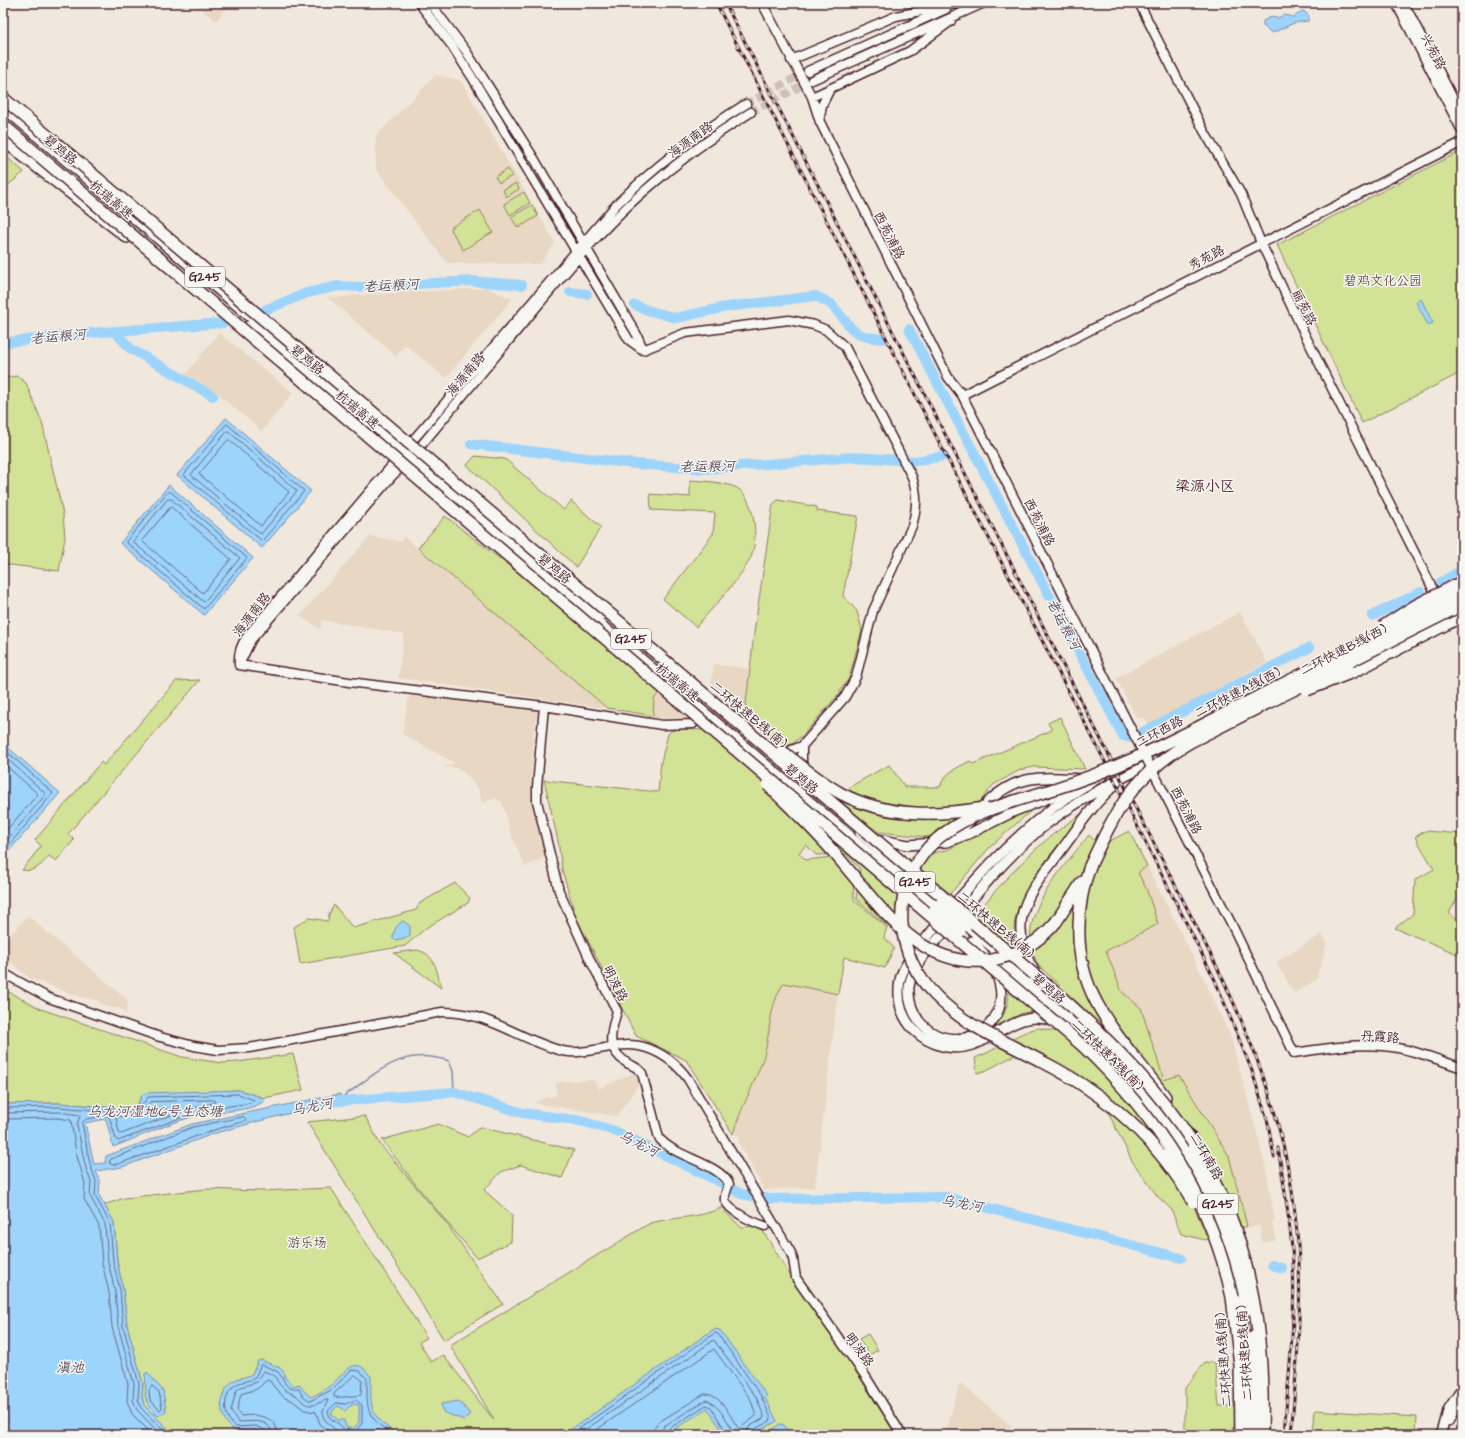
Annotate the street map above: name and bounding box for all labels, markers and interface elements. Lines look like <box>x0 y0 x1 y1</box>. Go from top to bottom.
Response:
street label: 兴苑路 <box>1416 30 1450 73</box>
street label: 海源南路 <box>664 117 717 162</box>
street label: 碧鸡路 <box>40 130 81 169</box>
street label: 杭瑞高速 <box>86 176 137 223</box>
street label: 西苑浦路 <box>869 208 909 263</box>
street label: 秀苑路 <box>1185 241 1228 275</box>
road number: G245 <box>185 267 225 287</box>
park label: 碧鸡文化公园 <box>1344 272 1422 290</box>
water label: 老运粮河 <box>363 274 422 297</box>
street label: 丽苑路 <box>1287 286 1321 329</box>
water label: 老运粮河 <box>29 324 89 349</box>
street label: 碧鸡路 <box>287 340 328 379</box>
street label: 海源南路 <box>442 349 489 400</box>
street label: 杭瑞高速 <box>332 386 383 433</box>
water label: 老运粮河 <box>679 456 737 477</box>
district label: 梁源小区 <box>1175 476 1235 497</box>
street label: 西苑浦路 <box>1019 495 1059 550</box>
street label: 碧鸡路 <box>534 549 575 588</box>
street label: 海源南路 <box>229 589 275 641</box>
water label: 老运粮河 <box>1041 595 1086 656</box>
street label: 二环快速B线(西) <box>1297 620 1391 680</box>
road number: G245 <box>611 629 651 649</box>
street label: 杭瑞高速 <box>652 659 703 706</box>
street label: 二环快速A线(西) <box>1191 663 1284 722</box>
street label: 二环快速B线(南) <box>706 677 791 753</box>
street label: 二环西路 <box>1132 712 1187 752</box>
street label: 碧鸡路 <box>781 759 822 798</box>
street label: 西苑浦路 <box>1166 783 1206 838</box>
road number: G245 <box>895 872 935 892</box>
street label: 二环快速B线(南) <box>953 887 1038 963</box>
street label: 明波路 <box>598 962 632 1005</box>
street label: 碧鸡路 <box>1028 969 1069 1008</box>
street label: 二环快速A线(南) <box>1067 1015 1147 1095</box>
street label: 丹霞路 <box>1360 1027 1400 1047</box>
water label: 乌龙河 <box>290 1093 337 1120</box>
water label: 乌龙河湿地6号生态塘 <box>88 1102 224 1122</box>
water label: 乌龙河 <box>615 1125 664 1163</box>
street label: 二环南路 <box>1185 1129 1227 1184</box>
water label: 乌龙河 <box>939 1190 986 1218</box>
road number: G245 <box>1198 1194 1238 1214</box>
park label: 游乐场 <box>287 1234 327 1252</box>
street label: 二环快速B线(南) <box>1233 1304 1257 1401</box>
street label: 二环快速A线(南) <box>1212 1312 1236 1408</box>
street label: 明波路 <box>840 1329 878 1371</box>
water label: 滇池 <box>56 1358 85 1378</box>

